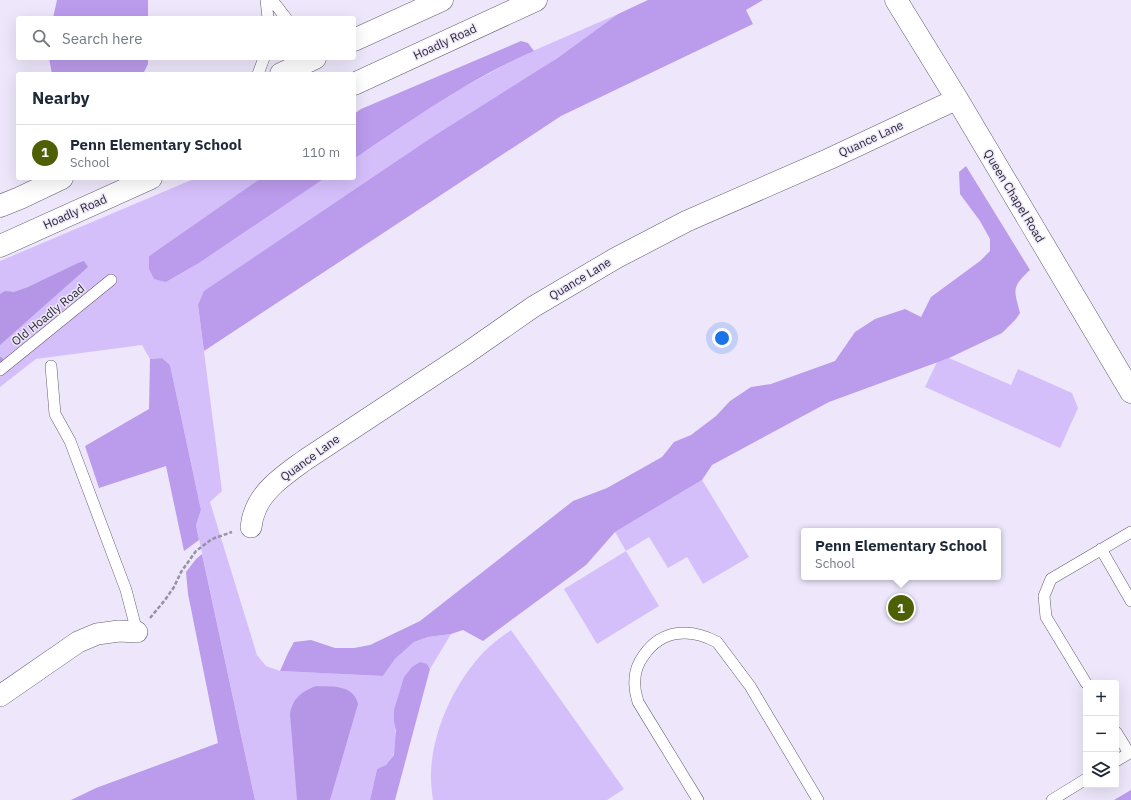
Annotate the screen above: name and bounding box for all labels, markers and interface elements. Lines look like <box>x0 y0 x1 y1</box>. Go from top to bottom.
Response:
search box <box>16 16 356 60</box>
street label: Hoadly Road <box>411 20 479 63</box>
icon: search <box>30 27 52 49</box>
text: Search here <box>62 29 142 48</box>
text: Nearby <box>32 87 90 109</box>
street label: Quance Lane <box>836 117 906 160</box>
text: Penn Elementary School <box>70 135 242 154</box>
text: 1 <box>41 144 49 161</box>
text: 110 m <box>302 144 340 161</box>
street label: Queen Chapel Road <box>981 146 1048 245</box>
text: School <box>70 154 110 171</box>
street label: Hoadly Road <box>41 191 109 232</box>
street label: Quance Lane <box>546 254 614 303</box>
street label: Old Hoadly Road <box>8 281 87 349</box>
your location <box>712 328 732 348</box>
street label: Quance Lane <box>277 431 343 484</box>
popup <box>801 528 1001 580</box>
text: Penn Elementary School <box>815 536 987 555</box>
text: School <box>815 555 855 572</box>
pin: 1 <box>888 593 914 623</box>
map controls <box>1083 680 1119 788</box>
button: + <box>1083 680 1119 716</box>
button: − <box>1083 716 1119 752</box>
button: layers <box>1083 752 1119 788</box>

